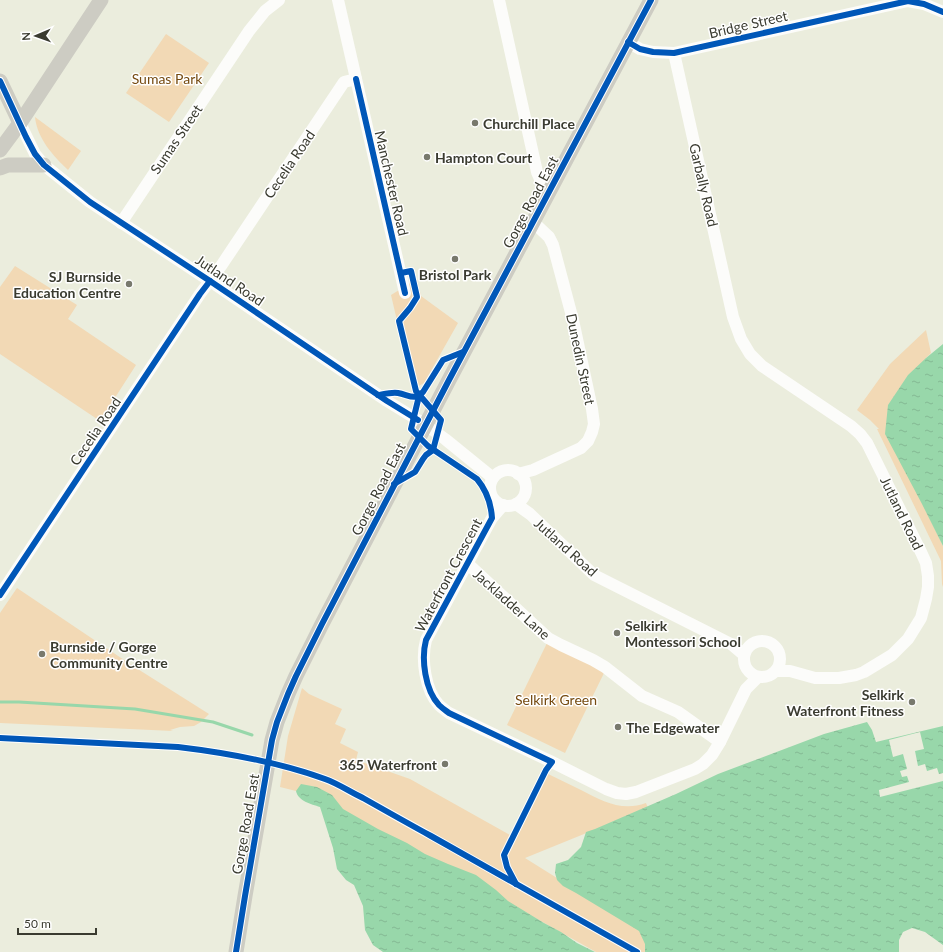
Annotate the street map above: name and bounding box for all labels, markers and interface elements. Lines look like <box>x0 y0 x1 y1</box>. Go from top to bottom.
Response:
street label: Bridge Street <box>707 7 789 41</box>
north arrow <box>16 16 56 56</box>
text: N <box>19 32 32 41</box>
park label: Sumas Park <box>132 70 203 87</box>
street label: Sumas Street <box>147 101 205 177</box>
place label: Churchill Place <box>483 115 575 132</box>
marker: Churchill Place <box>470 118 480 128</box>
street label: Cecelia Road <box>260 127 318 201</box>
street label: Manchester Road <box>372 129 412 237</box>
street label: Garbally Road <box>686 142 722 228</box>
place label: Hampton Court <box>435 149 533 166</box>
marker: Hampton Court <box>422 152 432 162</box>
street label: Gorge Road East <box>499 153 561 251</box>
street label: Jutland Road <box>192 251 268 309</box>
marker: Bristol Park <box>450 254 460 264</box>
place label: Bristol Park <box>419 266 492 283</box>
place label: SJ Burnside Education Centre <box>13 268 122 301</box>
marker: SJ Burnside Education Centre <box>124 279 134 289</box>
street label: Dunedin Street <box>563 312 599 406</box>
street label: Cecelia Road <box>66 394 124 468</box>
street label: Gorge Road East <box>347 440 409 538</box>
street label: Jutland Road <box>877 474 927 552</box>
street label: Jutland Road <box>531 514 601 580</box>
street label: Waterfront Crescent <box>411 515 485 635</box>
street label: Jackladder Lane <box>470 565 554 643</box>
place label: Selkirk Montessori School <box>625 617 741 650</box>
marker: Selkirk Montessori School <box>612 628 622 638</box>
place label: Burnside / Gorge Community Centre <box>50 638 168 671</box>
marker: Burnside / Gorge Community Centre <box>37 649 47 659</box>
place label: Selkirk Waterfront Fitness <box>786 686 905 719</box>
park label: Selkirk Green <box>515 691 597 708</box>
marker: Selkirk Waterfront Fitness <box>907 697 917 707</box>
place label: The Edgewater <box>626 719 720 736</box>
marker: The Edgewater <box>613 722 623 732</box>
place label: 365 Waterfront <box>340 756 438 773</box>
marker: 365 Waterfront <box>440 759 450 769</box>
street label: Gorge Road East <box>228 772 262 876</box>
scale bar <box>18 910 96 936</box>
text: 50 m <box>24 916 51 931</box>

